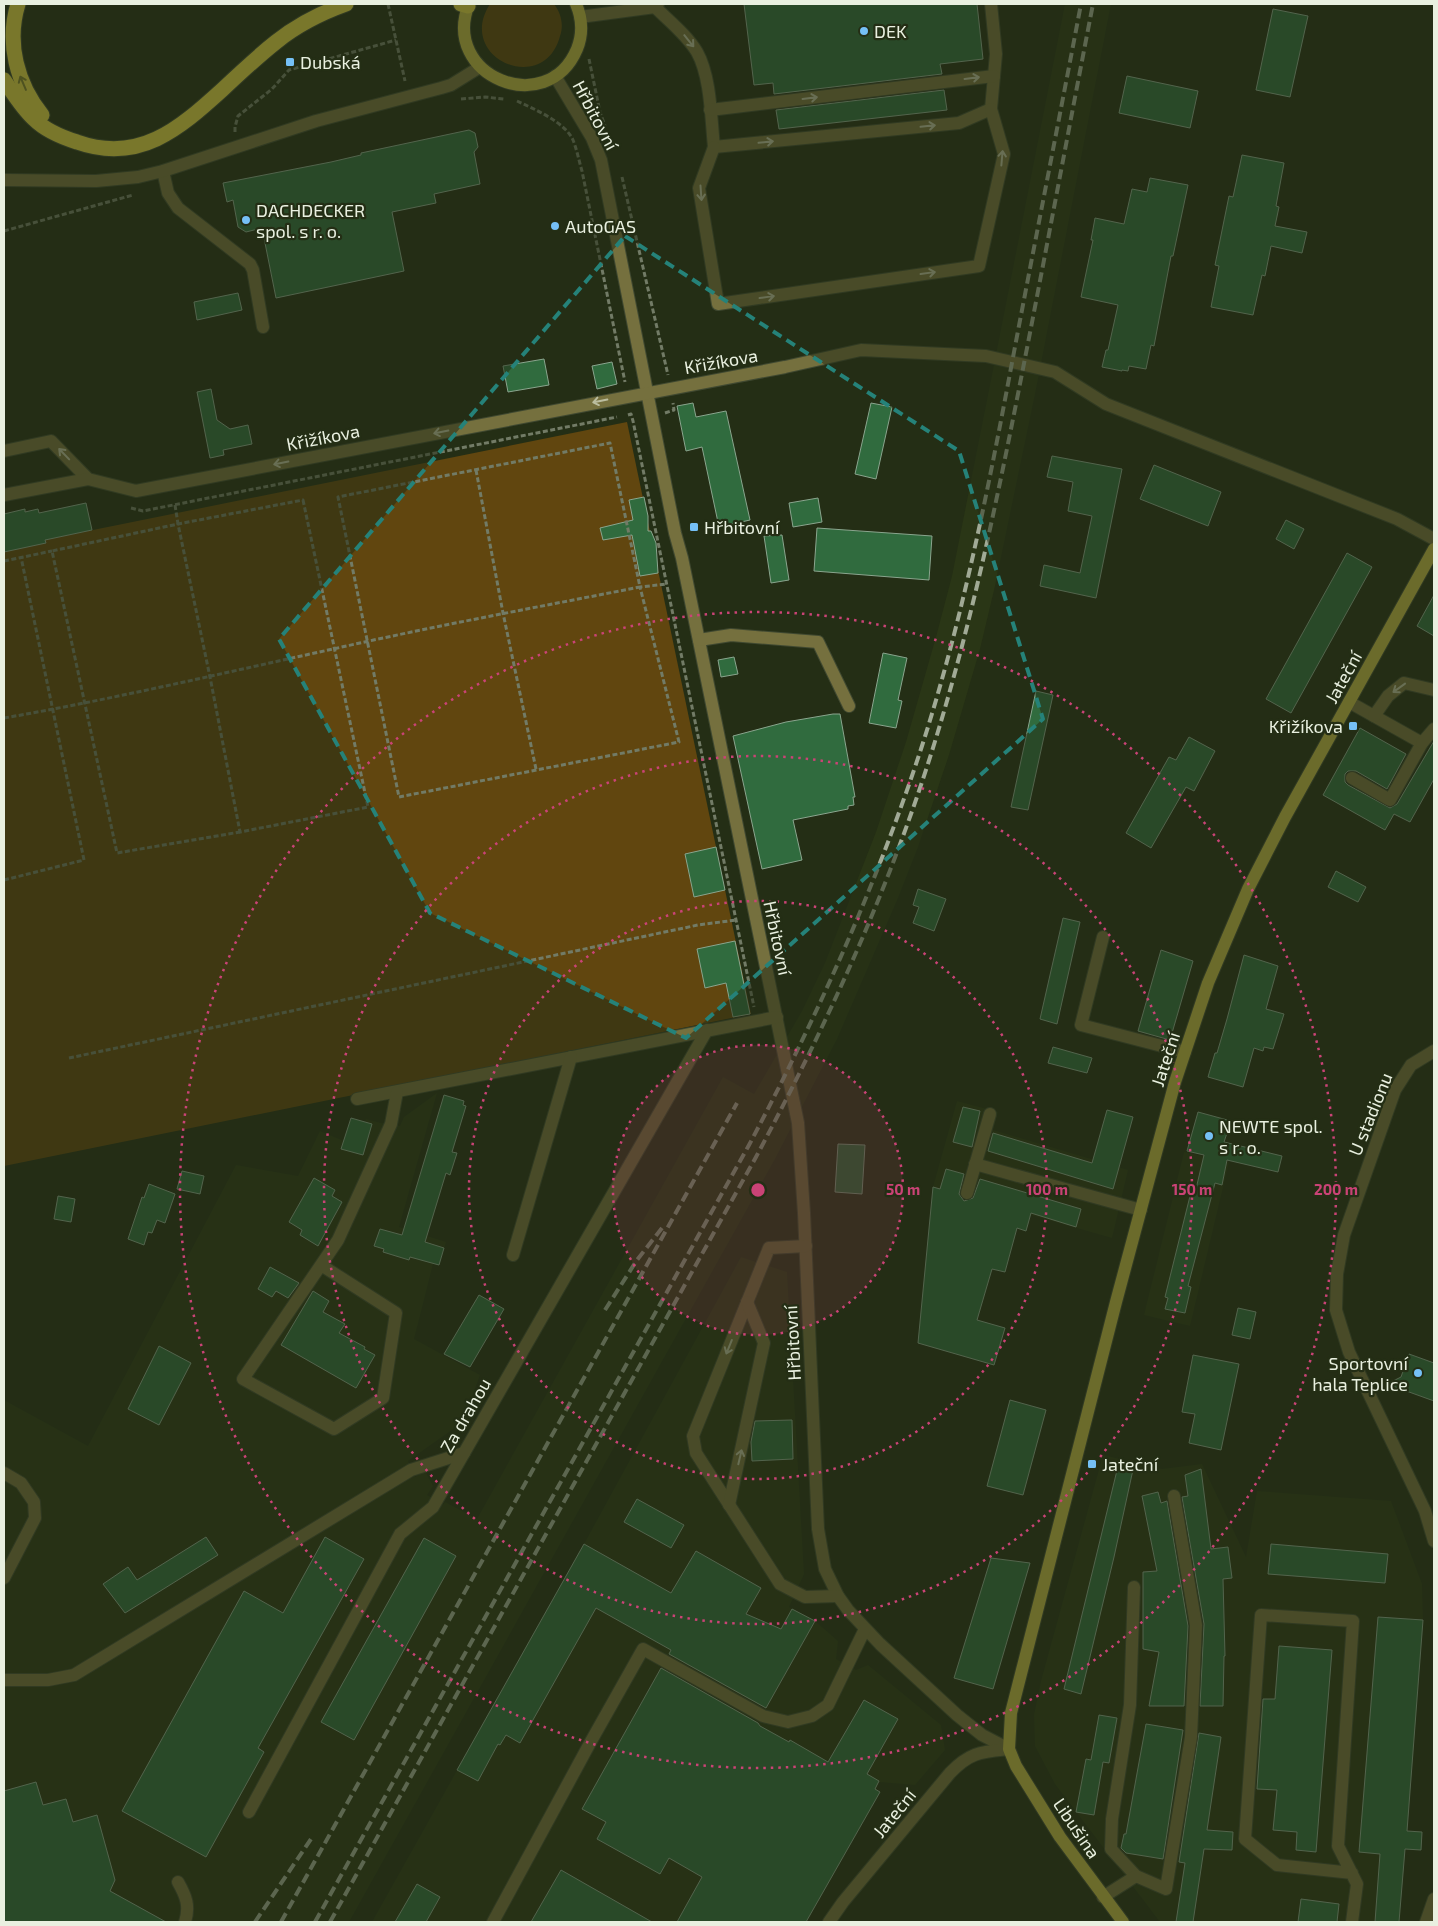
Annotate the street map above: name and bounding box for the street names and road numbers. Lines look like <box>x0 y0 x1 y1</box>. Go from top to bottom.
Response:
street label: Hřbitovní <box>569 77 624 154</box>
street label: Křižíkova <box>682 344 760 378</box>
street label: Křižíkova <box>284 419 362 455</box>
street label: Jateční <box>1320 647 1367 707</box>
street label: Hřbitovní <box>759 899 797 978</box>
street label: Jateční <box>1146 1028 1184 1089</box>
street label: U stadionu <box>1343 1069 1397 1159</box>
street label: Hřbitovní <box>779 1304 805 1381</box>
street label: Za drahou <box>435 1374 495 1456</box>
street label: Jateční <box>868 1784 921 1842</box>
street label: Libušina <box>1049 1794 1105 1862</box>

